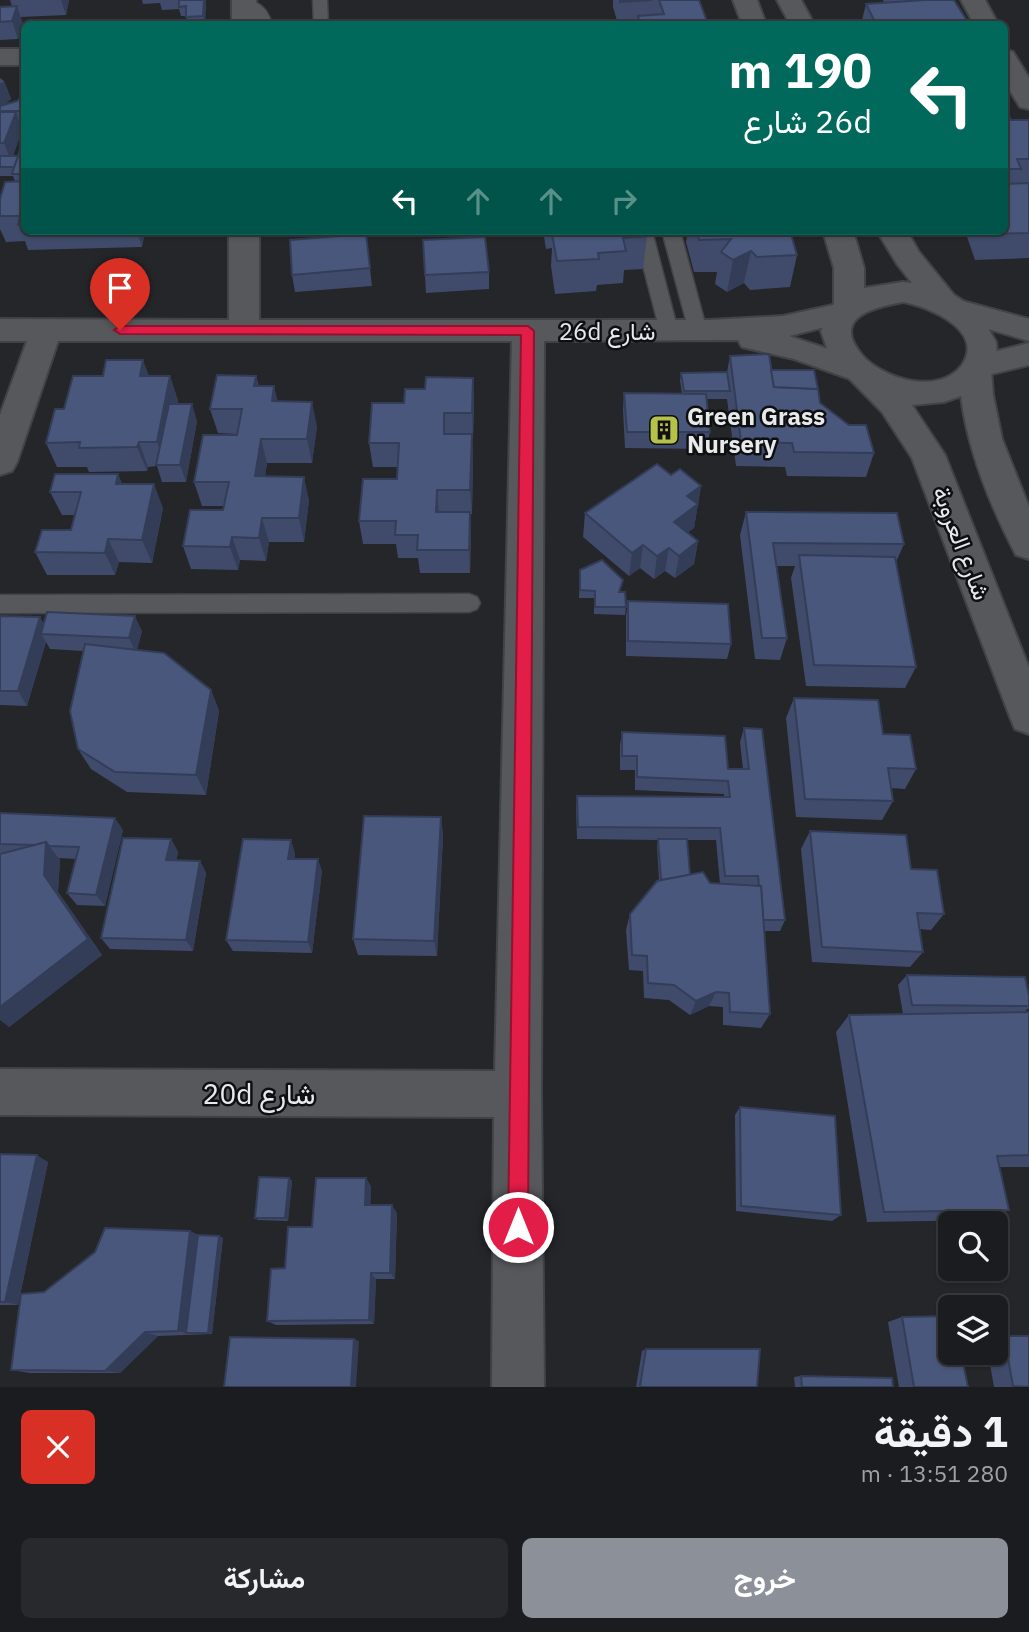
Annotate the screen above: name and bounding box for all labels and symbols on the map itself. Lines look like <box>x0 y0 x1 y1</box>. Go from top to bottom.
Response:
pin <box>90 258 150 330</box>
street label: 26d شارع <box>559 315 655 348</box>
place label: Green Grass Nursery <box>687 400 825 460</box>
building icon: Green Grass Nursery <box>647 413 681 447</box>
street label: شارع العروبة <box>925 482 998 605</box>
street label: 20d شارع <box>203 1075 315 1113</box>
position arrow <box>481 1190 555 1264</box>

